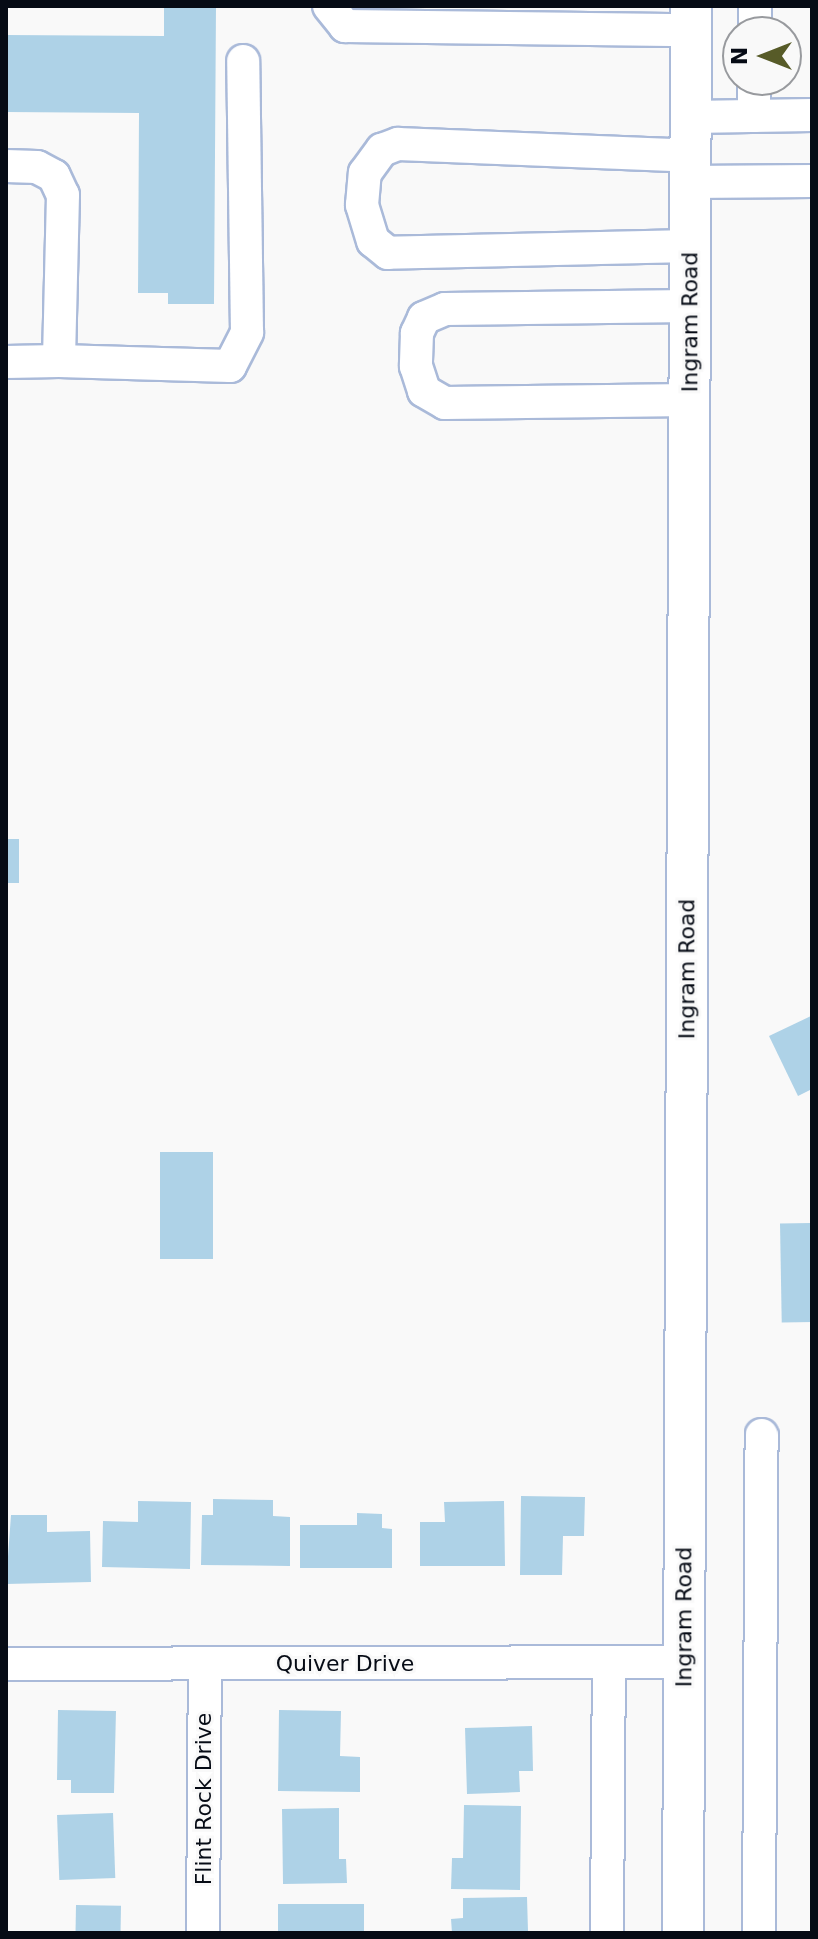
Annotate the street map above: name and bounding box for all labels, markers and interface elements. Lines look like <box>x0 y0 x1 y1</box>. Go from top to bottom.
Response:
north arrow <box>722 16 802 96</box>
text: N <box>727 47 752 65</box>
street label: Ingram Road <box>677 252 703 392</box>
street label: Ingram Road <box>674 899 700 1039</box>
street label: Ingram Road <box>671 1547 697 1687</box>
street label: Quiver Drive <box>276 1651 414 1677</box>
street label: Flint Rock Drive <box>191 1713 217 1885</box>

